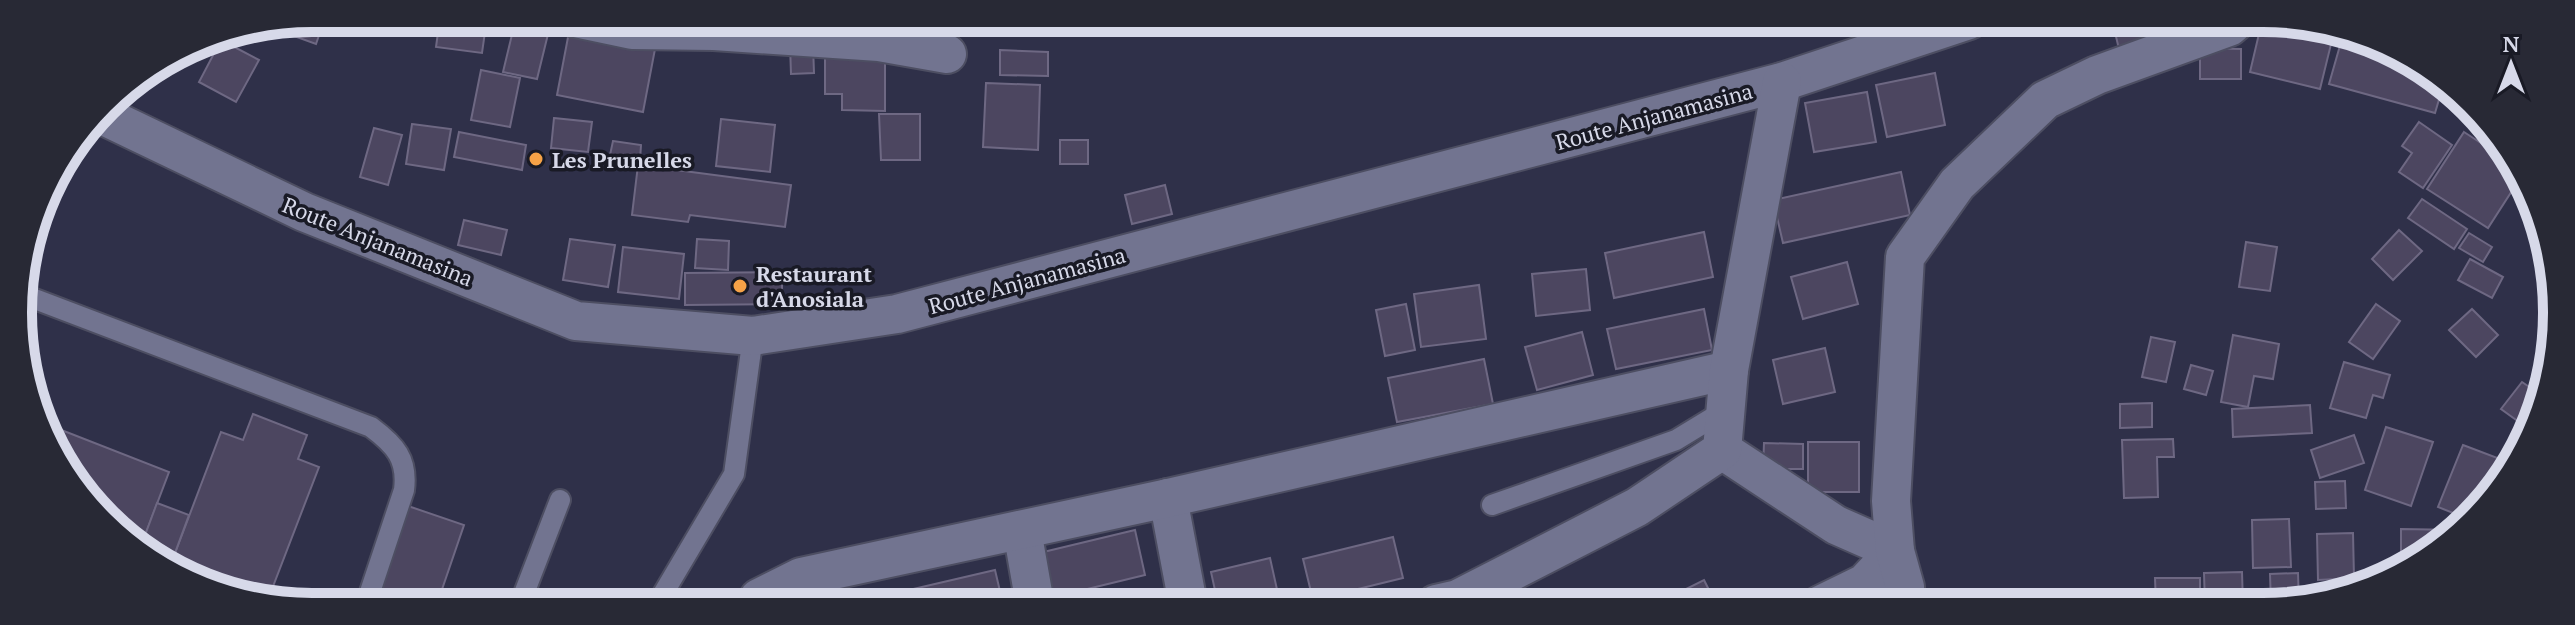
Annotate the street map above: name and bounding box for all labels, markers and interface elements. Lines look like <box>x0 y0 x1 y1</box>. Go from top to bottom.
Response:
north arrow <box>2471 24 2551 104</box>
text: N <box>2503 29 2520 58</box>
street label: Route Anjanamasina <box>1552 76 1756 156</box>
place label: Les Prunelles <box>552 145 692 174</box>
marker: Les Prunelles <box>527 150 545 168</box>
street label: Route Anjanamasina <box>279 190 477 292</box>
street label: Route Anjanamasina <box>925 240 1129 320</box>
place label: Restaurant d'Anosiala <box>756 259 872 313</box>
marker: Restaurant d'Anosiala <box>731 277 749 295</box>

